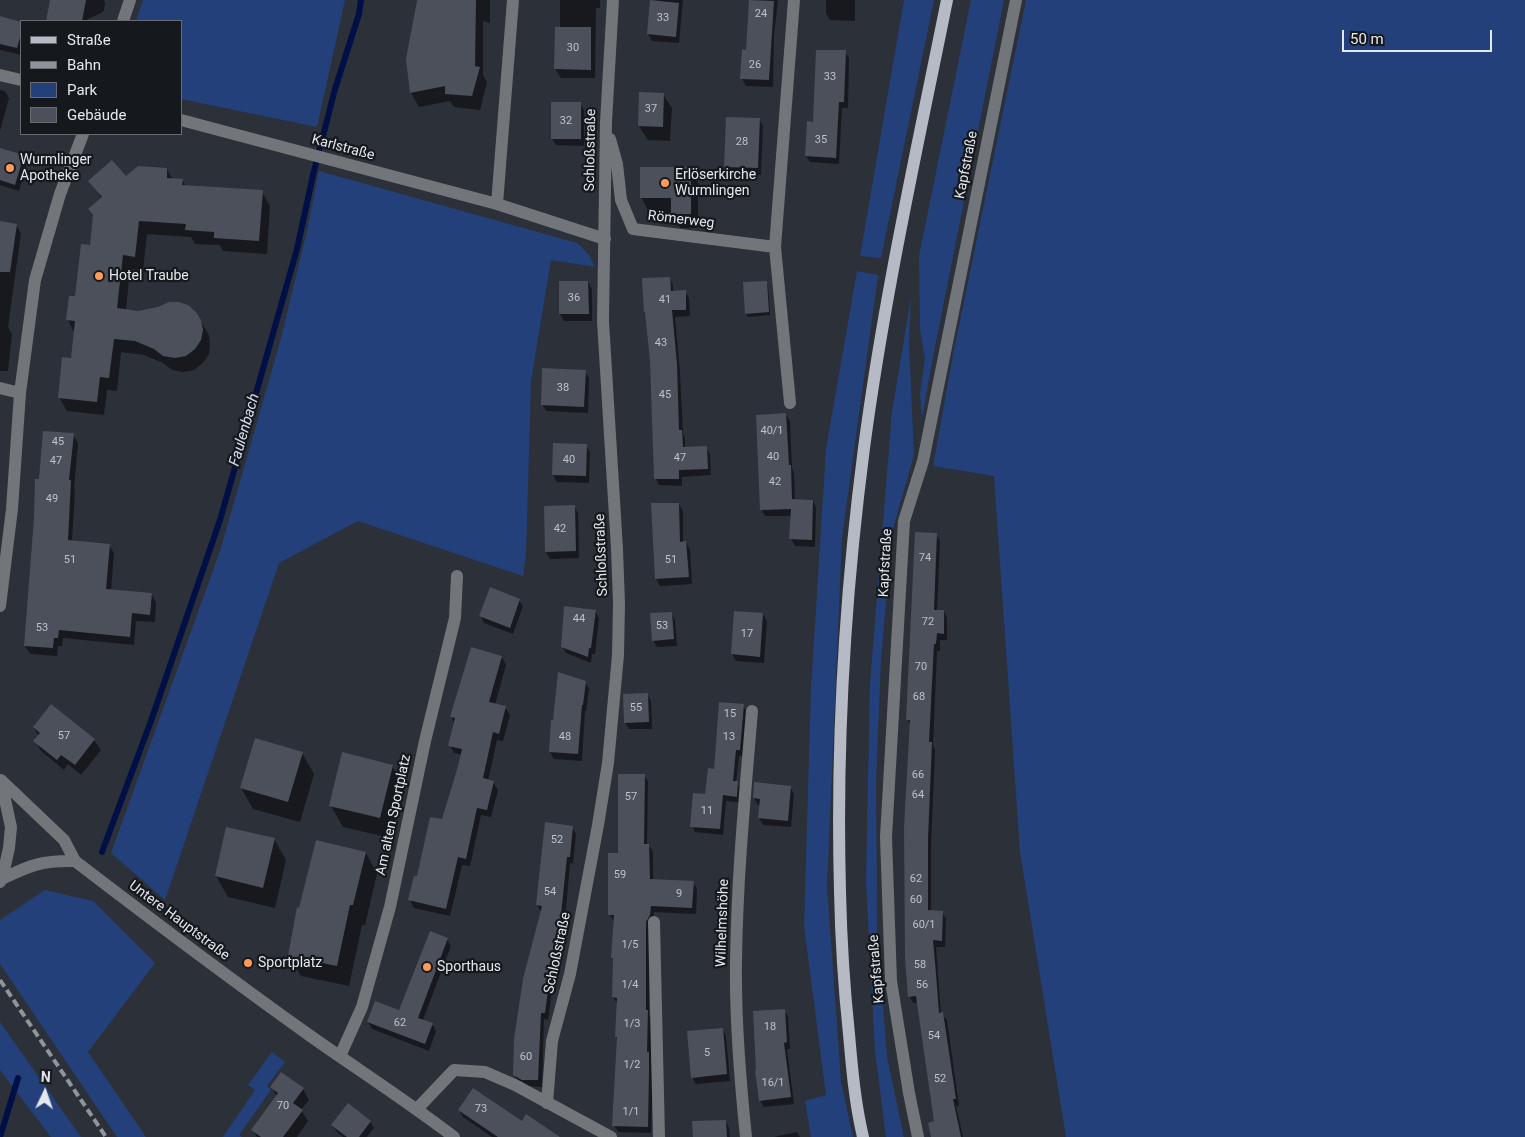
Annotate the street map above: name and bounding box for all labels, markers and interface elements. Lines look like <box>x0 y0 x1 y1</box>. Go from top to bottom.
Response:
house number: 24 <box>755 7 767 21</box>
house number: 33 <box>657 11 669 25</box>
legend <box>20 20 182 135</box>
scale bar <box>1345 20 1495 52</box>
text: 50 m <box>1350 30 1384 48</box>
text: Straße <box>67 31 111 49</box>
house number: 30 <box>567 41 579 55</box>
text: Bahn <box>67 56 101 74</box>
house number: 26 <box>749 58 761 72</box>
house number: 33 <box>824 70 836 84</box>
text: Park <box>67 81 97 99</box>
house number: 37 <box>645 102 657 116</box>
text: Gebäude <box>67 106 126 124</box>
street label: Schloßstraße <box>582 109 600 191</box>
house number: 32 <box>560 114 572 128</box>
street label: Kapfstraße <box>952 130 982 200</box>
street label: Karlstraße <box>310 132 376 164</box>
house number: 35 <box>815 133 827 147</box>
house number: 28 <box>736 135 748 149</box>
place label: Wurmlinger Apotheke <box>20 152 92 184</box>
marker: Wurmlinger Apotheke <box>4 162 16 174</box>
place label: Erlöserkirche Wurmlingen <box>675 167 756 200</box>
marker: Erlöserkirche Wurmlingen <box>659 177 671 189</box>
street label: Römerweg <box>647 208 715 232</box>
place label: Hotel Traube <box>109 268 189 284</box>
marker: Hotel Traube <box>93 270 105 282</box>
house number: 36 <box>568 291 580 305</box>
house number: 41 <box>659 293 671 307</box>
house number: 43 <box>655 336 667 350</box>
house number: 38 <box>557 381 569 395</box>
house number: 45 <box>659 388 671 402</box>
water label: Faulenbach <box>226 392 264 468</box>
house number: 40/1 <box>760 424 784 438</box>
house number: 45 <box>52 435 64 449</box>
house number: 40 <box>767 450 779 464</box>
house number: 47 <box>674 451 686 465</box>
house number: 40 <box>563 453 575 467</box>
house number: 47 <box>50 454 62 468</box>
house number: 42 <box>769 475 781 489</box>
house number: 49 <box>46 492 58 506</box>
street label: Schloßstraße <box>592 513 612 597</box>
house number: 42 <box>554 522 566 536</box>
street label: Kapfstraße <box>876 528 896 598</box>
house number: 74 <box>919 551 931 565</box>
house number: 51 <box>64 553 76 567</box>
house number: 51 <box>665 553 677 567</box>
house number: 44 <box>573 612 585 626</box>
house number: 72 <box>922 615 934 629</box>
house number: 53 <box>656 619 668 633</box>
house number: 53 <box>36 621 48 635</box>
house number: 17 <box>741 627 753 641</box>
house number: 70 <box>915 660 927 674</box>
house number: 68 <box>913 690 925 704</box>
house number: 55 <box>630 701 642 715</box>
house number: 15 <box>724 707 736 721</box>
house number: 57 <box>58 729 70 743</box>
house number: 48 <box>559 730 571 744</box>
house number: 13 <box>723 730 735 744</box>
street label: Am alten Sportplatz <box>373 753 415 877</box>
house number: 66 <box>912 768 924 782</box>
house number: 64 <box>912 788 924 802</box>
house number: 57 <box>625 790 637 804</box>
house number: 11 <box>701 804 713 818</box>
house number: 52 <box>551 833 563 847</box>
house number: 59 <box>614 868 626 882</box>
house number: 62 <box>910 872 922 886</box>
street label: Untere Hauptstraße <box>125 878 233 964</box>
street label: Wilhelmshöhe <box>713 879 733 967</box>
house number: 54 <box>544 885 556 899</box>
house number: 9 <box>676 887 682 901</box>
house number: 60 <box>910 893 922 907</box>
street label: Schloßstraße <box>541 911 575 995</box>
house number: 60/1 <box>912 918 936 932</box>
street label: Kapfstraße <box>866 934 888 1004</box>
house number: 1/5 <box>622 938 638 952</box>
place label: Sportplatz <box>258 955 322 971</box>
marker: Sportplatz <box>242 957 254 969</box>
house number: 58 <box>914 958 926 972</box>
place label: Sporthaus <box>437 959 501 975</box>
marker: Sporthaus <box>421 961 433 973</box>
house number: 1/4 <box>622 978 638 992</box>
house number: 56 <box>916 978 928 992</box>
house number: 62 <box>394 1016 406 1030</box>
house number: 1/3 <box>624 1017 640 1031</box>
house number: 18 <box>764 1020 776 1034</box>
house number: 54 <box>928 1029 940 1043</box>
house number: 5 <box>704 1046 710 1060</box>
house number: 60 <box>520 1050 532 1064</box>
house number: 1/2 <box>624 1058 640 1072</box>
north arrow <box>20 1067 70 1117</box>
text: N <box>40 1069 51 1085</box>
house number: 52 <box>934 1072 946 1086</box>
house number: 16/1 <box>761 1076 785 1090</box>
house number: 70 <box>277 1099 289 1113</box>
house number: 73 <box>475 1102 487 1116</box>
house number: 1/1 <box>623 1105 639 1119</box>

